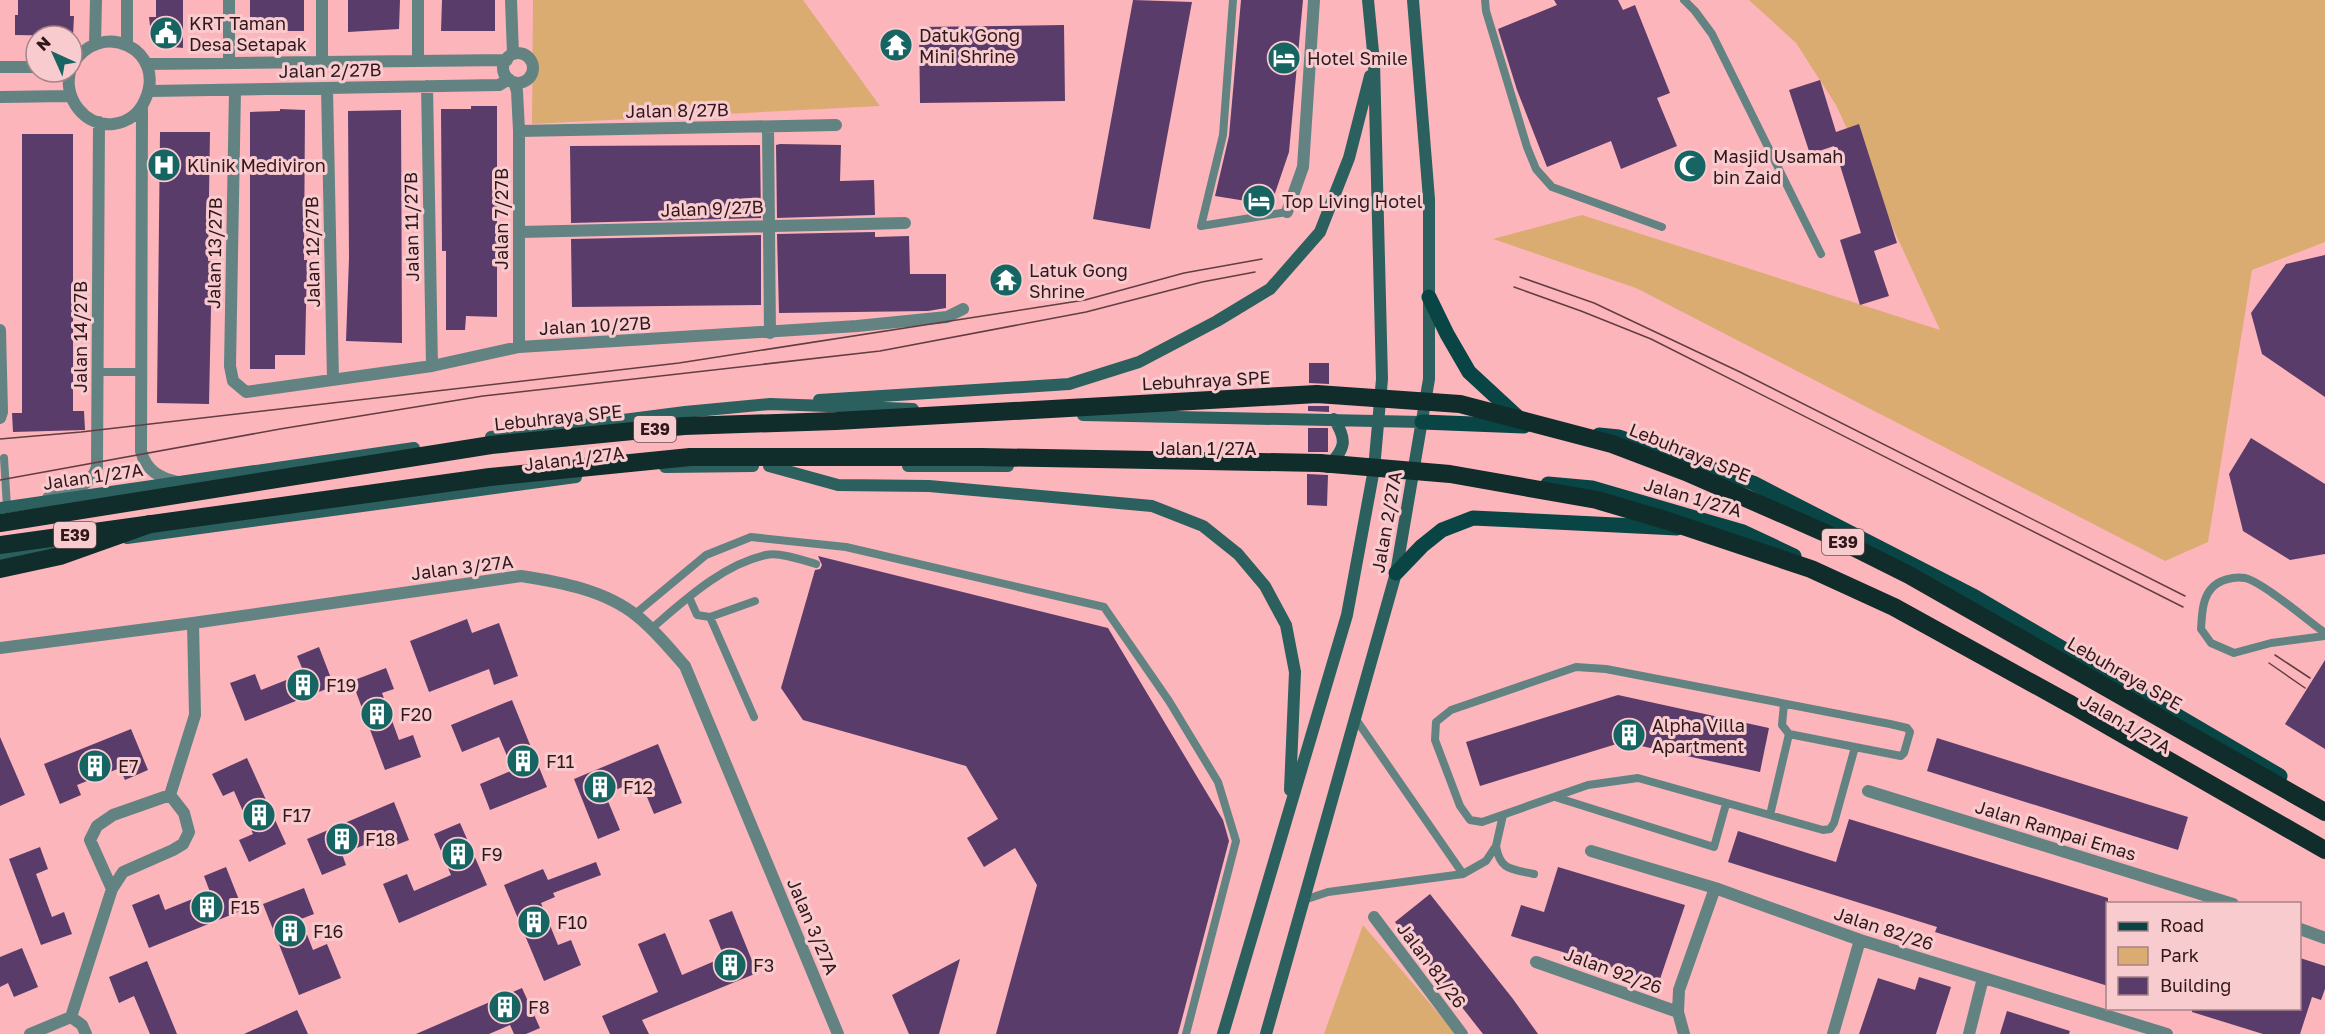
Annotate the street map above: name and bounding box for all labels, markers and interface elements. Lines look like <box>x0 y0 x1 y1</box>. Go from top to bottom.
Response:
place label: KRT Taman Desa Setapak <box>189 12 307 55</box>
public building icon: KRT Taman Desa Setapak <box>148 15 184 51</box>
north arrow <box>24 24 84 84</box>
place label: Datuk Gong Mini Shrine <box>919 24 1020 67</box>
temple icon: Datuk Gong Mini Shrine <box>878 27 914 63</box>
text: N <box>32 32 55 55</box>
hotel icon: Hotel Smile <box>1266 40 1302 76</box>
place label: Hotel Smile <box>1307 47 1408 69</box>
street label: Jalan 2/27B <box>278 58 382 82</box>
street label: Jalan 8/27B <box>625 98 729 122</box>
place label: Masjid Usamah bin Zaid <box>1713 145 1843 188</box>
hospital icon: Klinik Mediviron <box>146 147 182 183</box>
mosque icon: Masjid Usamah bin Zaid <box>1672 148 1708 184</box>
place label: Klinik Mediviron <box>187 154 326 176</box>
street label: Jalan 7/27B <box>490 168 512 270</box>
street label: Jalan 11/27B <box>399 172 423 282</box>
hotel icon: Top Living Hotel <box>1241 183 1277 219</box>
place label: Top Living Hotel <box>1282 190 1423 212</box>
street label: Jalan 9/27B <box>660 195 764 221</box>
street label: Jalan 12/27B <box>300 196 324 308</box>
street label: Jalan 13/27B <box>202 197 226 309</box>
place label: Latuk Gong Shrine <box>1029 259 1128 302</box>
temple icon: Latuk Gong Shrine <box>988 262 1024 298</box>
street label: Jalan 14/27B <box>69 281 91 393</box>
street label: Jalan 10/27B <box>538 311 652 339</box>
street label: Lebuhraya SPE <box>1141 366 1271 394</box>
street label: Lebuhraya SPE <box>493 399 623 435</box>
road number: E39 <box>634 416 676 442</box>
street label: Lebuhraya SPE <box>1626 418 1754 486</box>
street label: Jalan 1/27A <box>1155 437 1257 459</box>
street label: Jalan 1/27A <box>522 441 626 475</box>
street label: Jalan 1/27A <box>41 458 145 494</box>
street label: Jalan 2/27A <box>1366 469 1406 575</box>
street label: Jalan 1/27A <box>1641 472 1745 522</box>
road number: E39 <box>54 522 96 548</box>
road number: E39 <box>1822 529 1864 555</box>
street label: Jalan 3/27A <box>410 550 514 584</box>
street label: Lebuhraya SPE <box>2064 631 2186 715</box>
building icon: F19 <box>285 667 321 703</box>
place label: F19 <box>326 674 356 696</box>
street label: Jalan 1/27A <box>2077 688 2175 758</box>
building icon: F20 <box>359 696 395 732</box>
place label: F20 <box>400 703 432 725</box>
place label: Alpha Villa Apartment <box>1652 714 1745 757</box>
building icon: Alpha Villa Apartment <box>1611 717 1647 753</box>
building icon: F11 <box>505 743 541 779</box>
building icon: E7 <box>77 748 113 784</box>
place label: F11 <box>546 750 574 772</box>
place label: E7 <box>118 755 139 777</box>
building icon: F12 <box>582 769 618 805</box>
place label: F12 <box>623 776 653 798</box>
street label: Jalan Rampai Emas <box>1973 795 2139 865</box>
building icon: F17 <box>241 797 277 833</box>
place label: F17 <box>282 804 311 826</box>
building icon: F18 <box>324 821 360 857</box>
place label: F18 <box>365 828 395 850</box>
building icon: F9 <box>440 836 476 872</box>
place label: F9 <box>481 843 503 865</box>
street label: Jalan 3/27A <box>783 874 843 978</box>
building icon: F15 <box>189 889 225 925</box>
place label: F15 <box>230 896 260 918</box>
street label: Jalan 82/26 <box>1832 902 1936 954</box>
legend <box>2106 902 2301 1010</box>
building icon: F10 <box>516 904 552 940</box>
place label: F10 <box>557 911 588 933</box>
building icon: F16 <box>272 913 308 949</box>
text: Road <box>2160 914 2204 936</box>
street label: Jalan 81/26 <box>1393 918 1471 1012</box>
place label: F16 <box>313 920 343 942</box>
street label: Jalan 92/26 <box>1561 942 1665 998</box>
text: Park <box>2160 944 2199 966</box>
building icon: F3 <box>712 947 748 983</box>
place label: F3 <box>753 954 774 976</box>
text: Building <box>2160 974 2231 996</box>
building icon: F8 <box>487 989 523 1025</box>
place label: F8 <box>528 996 550 1018</box>

